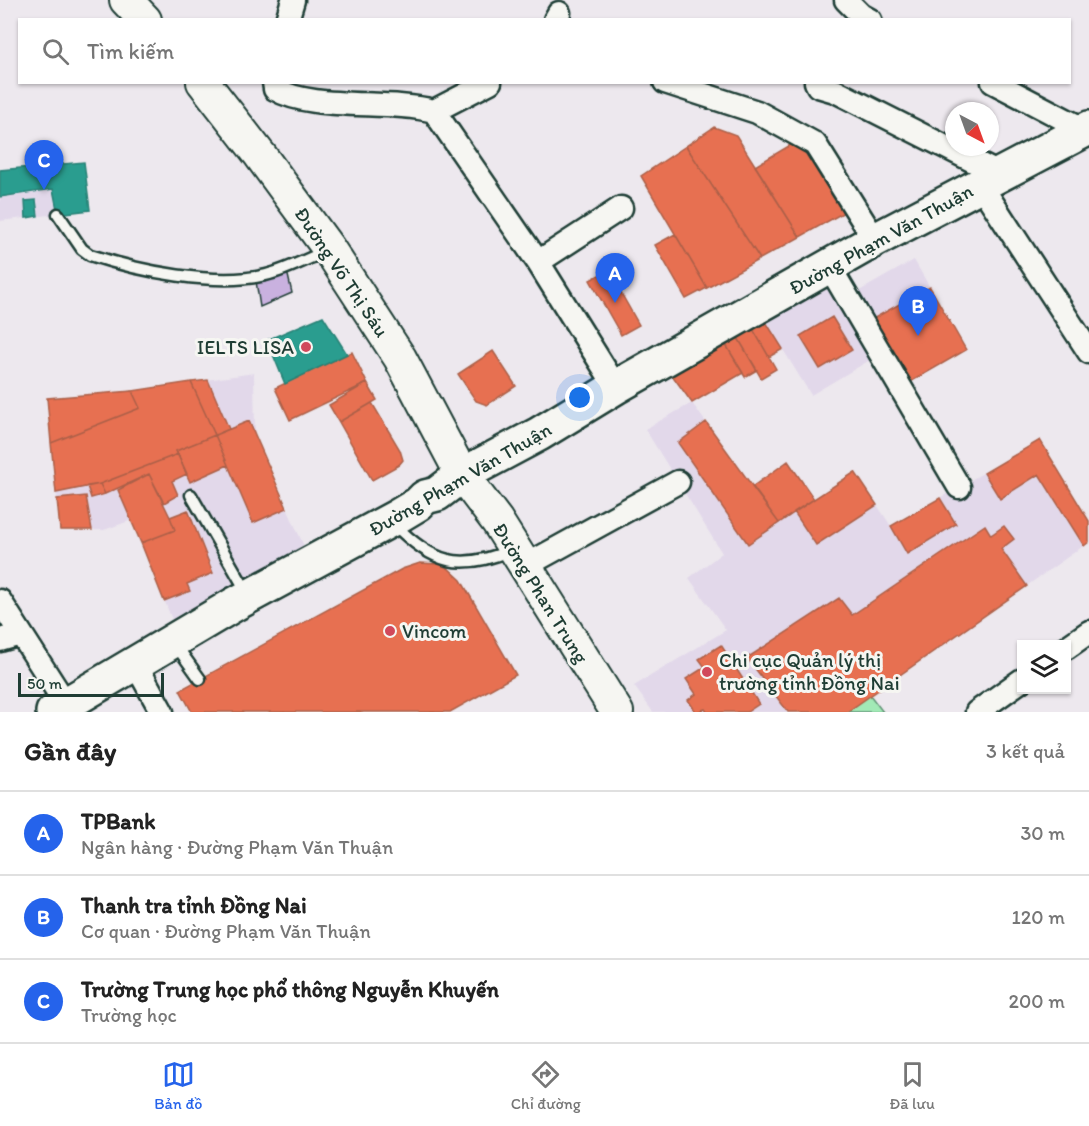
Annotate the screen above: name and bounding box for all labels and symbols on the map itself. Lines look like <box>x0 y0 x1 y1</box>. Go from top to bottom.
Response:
north arrow <box>945 102 999 156</box>
pin: C <box>24 140 63 190</box>
street label: Đường Phạm Văn Thuận <box>785 178 977 300</box>
street label: Đường Võ Thị Sáu <box>290 202 394 342</box>
pin: A <box>596 254 634 303</box>
pin: B <box>898 286 938 336</box>
place label: IELTS LISA <box>197 335 294 359</box>
marker: IELTS LISA <box>299 340 313 354</box>
your location <box>565 383 594 412</box>
street label: Đường Phạm Văn Thuận <box>365 417 555 541</box>
street label: Đường Phan Trung <box>488 518 594 668</box>
place label: Vincom <box>402 619 466 643</box>
marker: Vincom <box>383 624 397 638</box>
place label: Chi cục Quản lý thị trường tỉnh Đồng Nai <box>719 648 900 695</box>
marker: Chi cục Quản lý thị trường tỉnh Đồng Nai <box>700 665 714 679</box>
scale bar <box>18 670 164 698</box>

